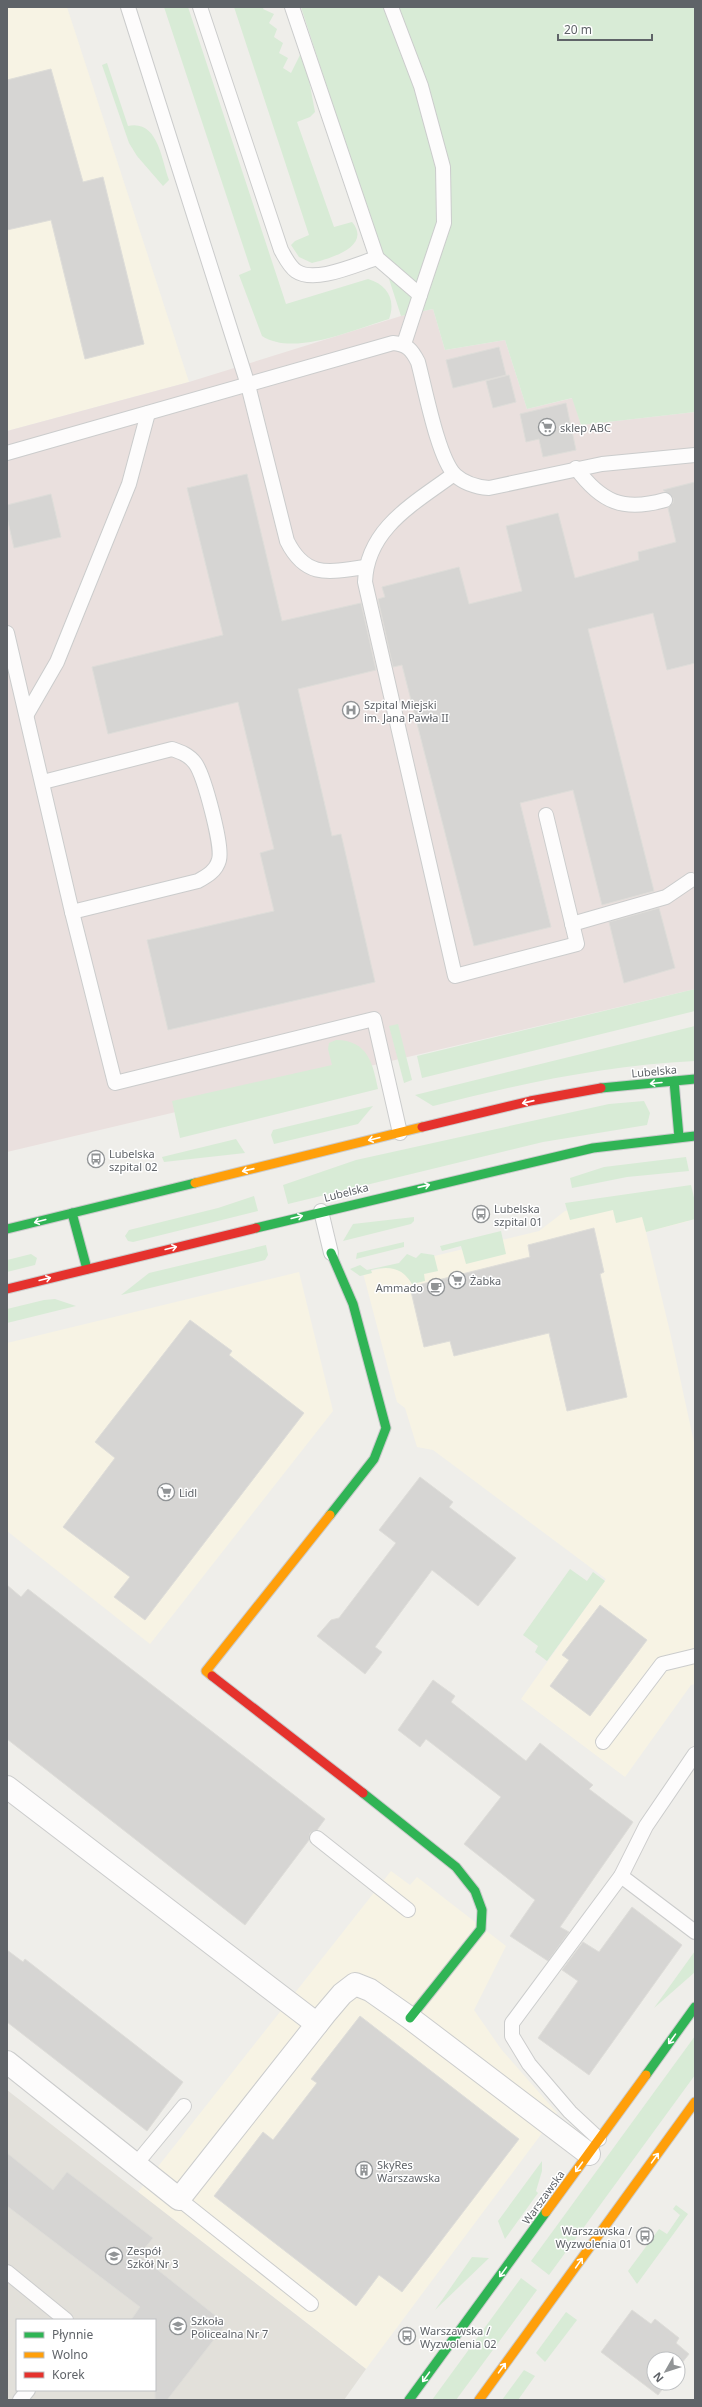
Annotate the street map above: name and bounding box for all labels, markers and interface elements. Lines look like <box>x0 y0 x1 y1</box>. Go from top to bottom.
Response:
scale bar <box>558 16 652 42</box>
text: 20 m <box>564 21 592 38</box>
supermarket icon: sklep ABC <box>537 417 557 437</box>
place label: sklep ABC <box>560 420 611 435</box>
place label: Szpital Miejski im. Jana Pawła II <box>364 697 449 725</box>
hospital icon: Szpital Miejski im. Jana Pawła II <box>341 700 361 720</box>
street label: Lubelska <box>631 1062 677 1080</box>
one-way arrow <box>650 1079 663 1086</box>
one-way arrow <box>522 1098 535 1106</box>
one-way arrow <box>368 1136 381 1144</box>
place label: Lubelska szpital 02 <box>109 1146 157 1174</box>
bus stop icon: Lubelska szpital 02 <box>86 1149 106 1169</box>
one-way arrow <box>242 1167 255 1174</box>
street label: Lubelska <box>322 1179 370 1205</box>
one-way arrow <box>417 1182 430 1190</box>
place label: Lubelska szpital 01 <box>494 1201 542 1229</box>
bus stop icon: Lubelska szpital 01 <box>471 1204 491 1224</box>
one-way arrow <box>291 1213 304 1220</box>
one-way arrow <box>34 1218 47 1225</box>
one-way arrow <box>164 1244 177 1251</box>
supermarket icon: Żabka <box>447 1270 467 1290</box>
place label: Żabka <box>470 1273 501 1288</box>
one-way arrow <box>38 1275 51 1283</box>
cafe icon: Ammado <box>426 1277 446 1297</box>
place label: Ammado <box>376 1280 423 1295</box>
supermarket icon: Lidl <box>156 1482 176 1502</box>
place label: Lidl <box>179 1485 197 1500</box>
one-way arrow <box>668 2033 676 2044</box>
one-way arrow <box>651 2153 659 2164</box>
place label: SkyRes Warszawska <box>377 2157 440 2185</box>
building icon: SkyRes Warszawska <box>354 2160 374 2180</box>
one-way arrow <box>575 2161 584 2172</box>
street label: Warszawska <box>518 2167 568 2227</box>
place label: Warszawska / Wyzwolenia 01 <box>555 2223 632 2251</box>
bus stop icon: Warszawska / Wyzwolenia 01 <box>635 2226 655 2246</box>
place label: Zespół Szkół Nr 3 <box>127 2243 179 2271</box>
school or university icon: Zespół Szkół Nr 3 <box>104 2246 124 2266</box>
one-way arrow <box>575 2258 583 2269</box>
one-way arrow <box>499 2266 507 2277</box>
place label: Szkoła Policealna Nr 7 <box>191 2313 268 2341</box>
school or university icon: Szkoła Policealna Nr 7 <box>168 2316 188 2336</box>
legend <box>16 2319 156 2391</box>
place label: Warszawska / Wyzwolenia 02 <box>420 2323 497 2351</box>
text: Płynnie <box>52 2326 93 2343</box>
bus stop icon: Warszawska / Wyzwolenia 02 <box>397 2326 417 2346</box>
text: Wolno <box>52 2346 88 2363</box>
north arrow <box>646 2351 686 2391</box>
one-way arrow <box>498 2363 506 2374</box>
text: Korek <box>52 2366 85 2383</box>
text: N <box>649 2369 666 2386</box>
one-way arrow <box>422 2371 430 2382</box>

